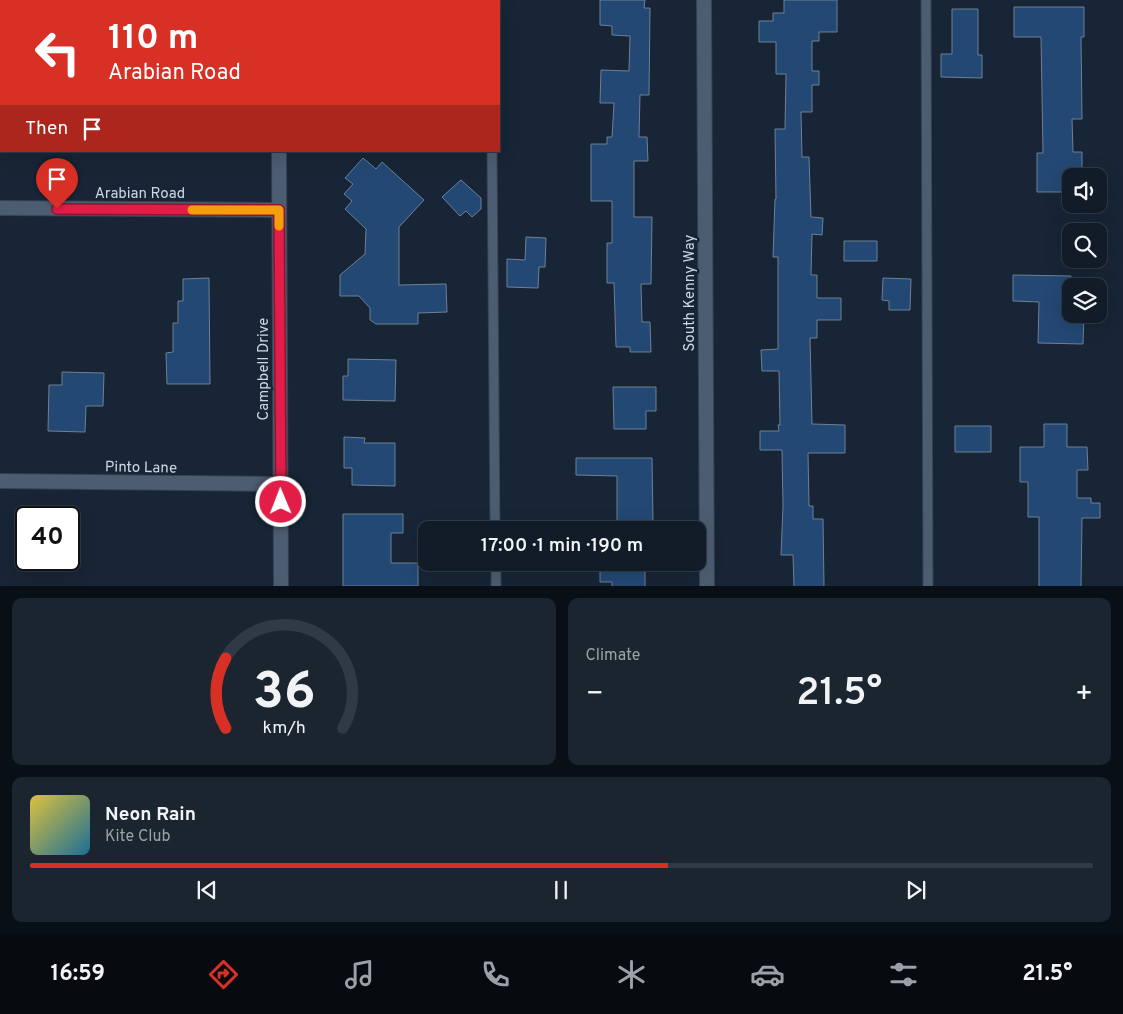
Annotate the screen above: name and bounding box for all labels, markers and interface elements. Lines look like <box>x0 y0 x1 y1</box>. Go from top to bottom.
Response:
text: 110 m <box>108 17 198 61</box>
icon: left <box>25 20 90 85</box>
text: Arabian Road <box>108 60 241 87</box>
icon: arrive <box>78 115 106 143</box>
text: Then <box>25 117 68 141</box>
pin <box>36 158 78 209</box>
icon: arrive <box>43 165 71 193</box>
map controls <box>1062 168 1107 323</box>
button: sound <box>1062 168 1107 213</box>
street label: Arabian Road <box>95 185 185 204</box>
button: search <box>1062 223 1107 268</box>
street label: South Kenny Way <box>681 235 700 351</box>
button: layers <box>1062 278 1107 323</box>
street label: Campbell Drive <box>255 318 274 420</box>
street label: Pinto Lane <box>105 458 177 479</box>
position arrow <box>254 475 306 527</box>
speed limit sign: 40 <box>15 506 80 571</box>
text: 17:00 · 1 min · 190 m <box>481 534 643 558</box>
text: Climate <box>586 646 640 666</box>
text: 36 <box>252 661 315 727</box>
text: 21.5° <box>796 670 882 719</box>
text: − <box>586 677 604 713</box>
text: + <box>1075 677 1093 713</box>
text: km/h <box>262 717 305 740</box>
text: Neon Rain <box>105 803 196 827</box>
text: Kite Club <box>105 827 170 847</box>
icon: previous <box>193 876 221 904</box>
icon: pause <box>547 876 575 904</box>
icon: next <box>902 876 930 904</box>
icon: directions <box>206 957 241 992</box>
icon: music <box>342 957 377 992</box>
icon: phone <box>478 957 513 992</box>
icon: climate <box>614 957 649 992</box>
icon: car <box>750 957 785 992</box>
icon: filters <box>886 957 921 992</box>
text: 16:59 <box>51 961 105 988</box>
text: 21.5° <box>1022 961 1072 988</box>

